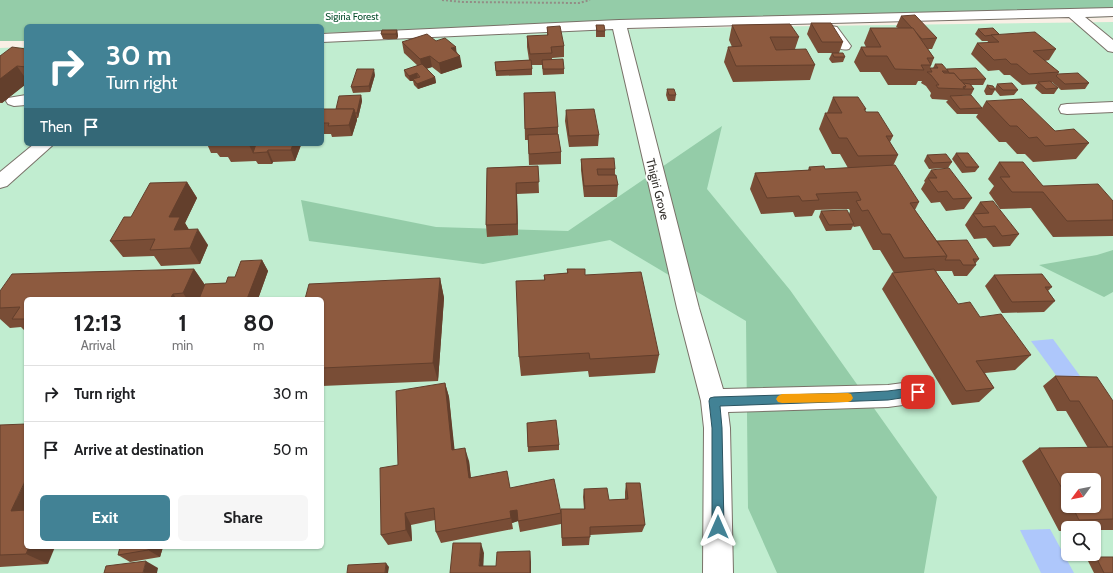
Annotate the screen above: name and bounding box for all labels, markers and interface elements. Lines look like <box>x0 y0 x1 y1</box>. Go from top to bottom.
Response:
park label: Sigiria Forest <box>325 10 379 23</box>
text: 30 m <box>106 38 172 72</box>
icon: right <box>40 40 92 92</box>
text: Turn right <box>106 72 177 94</box>
icon: arrive <box>80 116 102 138</box>
text: Then <box>40 118 72 136</box>
street label: Thigiri Grove <box>643 157 673 221</box>
text: 12:13 <box>74 308 122 337</box>
text: 1 <box>178 308 187 337</box>
text: 80 <box>243 308 274 337</box>
text: Arrival <box>81 337 115 353</box>
text: min <box>172 337 193 353</box>
text: m <box>253 337 264 353</box>
pin <box>901 375 935 409</box>
icon: arrive <box>907 381 929 403</box>
icon: right <box>40 383 62 405</box>
text: Turn right <box>74 385 135 403</box>
text: 30 m <box>273 385 308 403</box>
icon: arrive <box>40 439 62 461</box>
text: Arrive at destination <box>74 441 204 459</box>
text: 50 m <box>273 441 308 459</box>
north arrow <box>1061 473 1101 513</box>
map controls <box>1061 473 1101 561</box>
button: Exit <box>40 495 170 541</box>
button: Share <box>178 495 308 541</box>
position arrow <box>697 506 739 548</box>
button: search <box>1061 521 1101 561</box>

